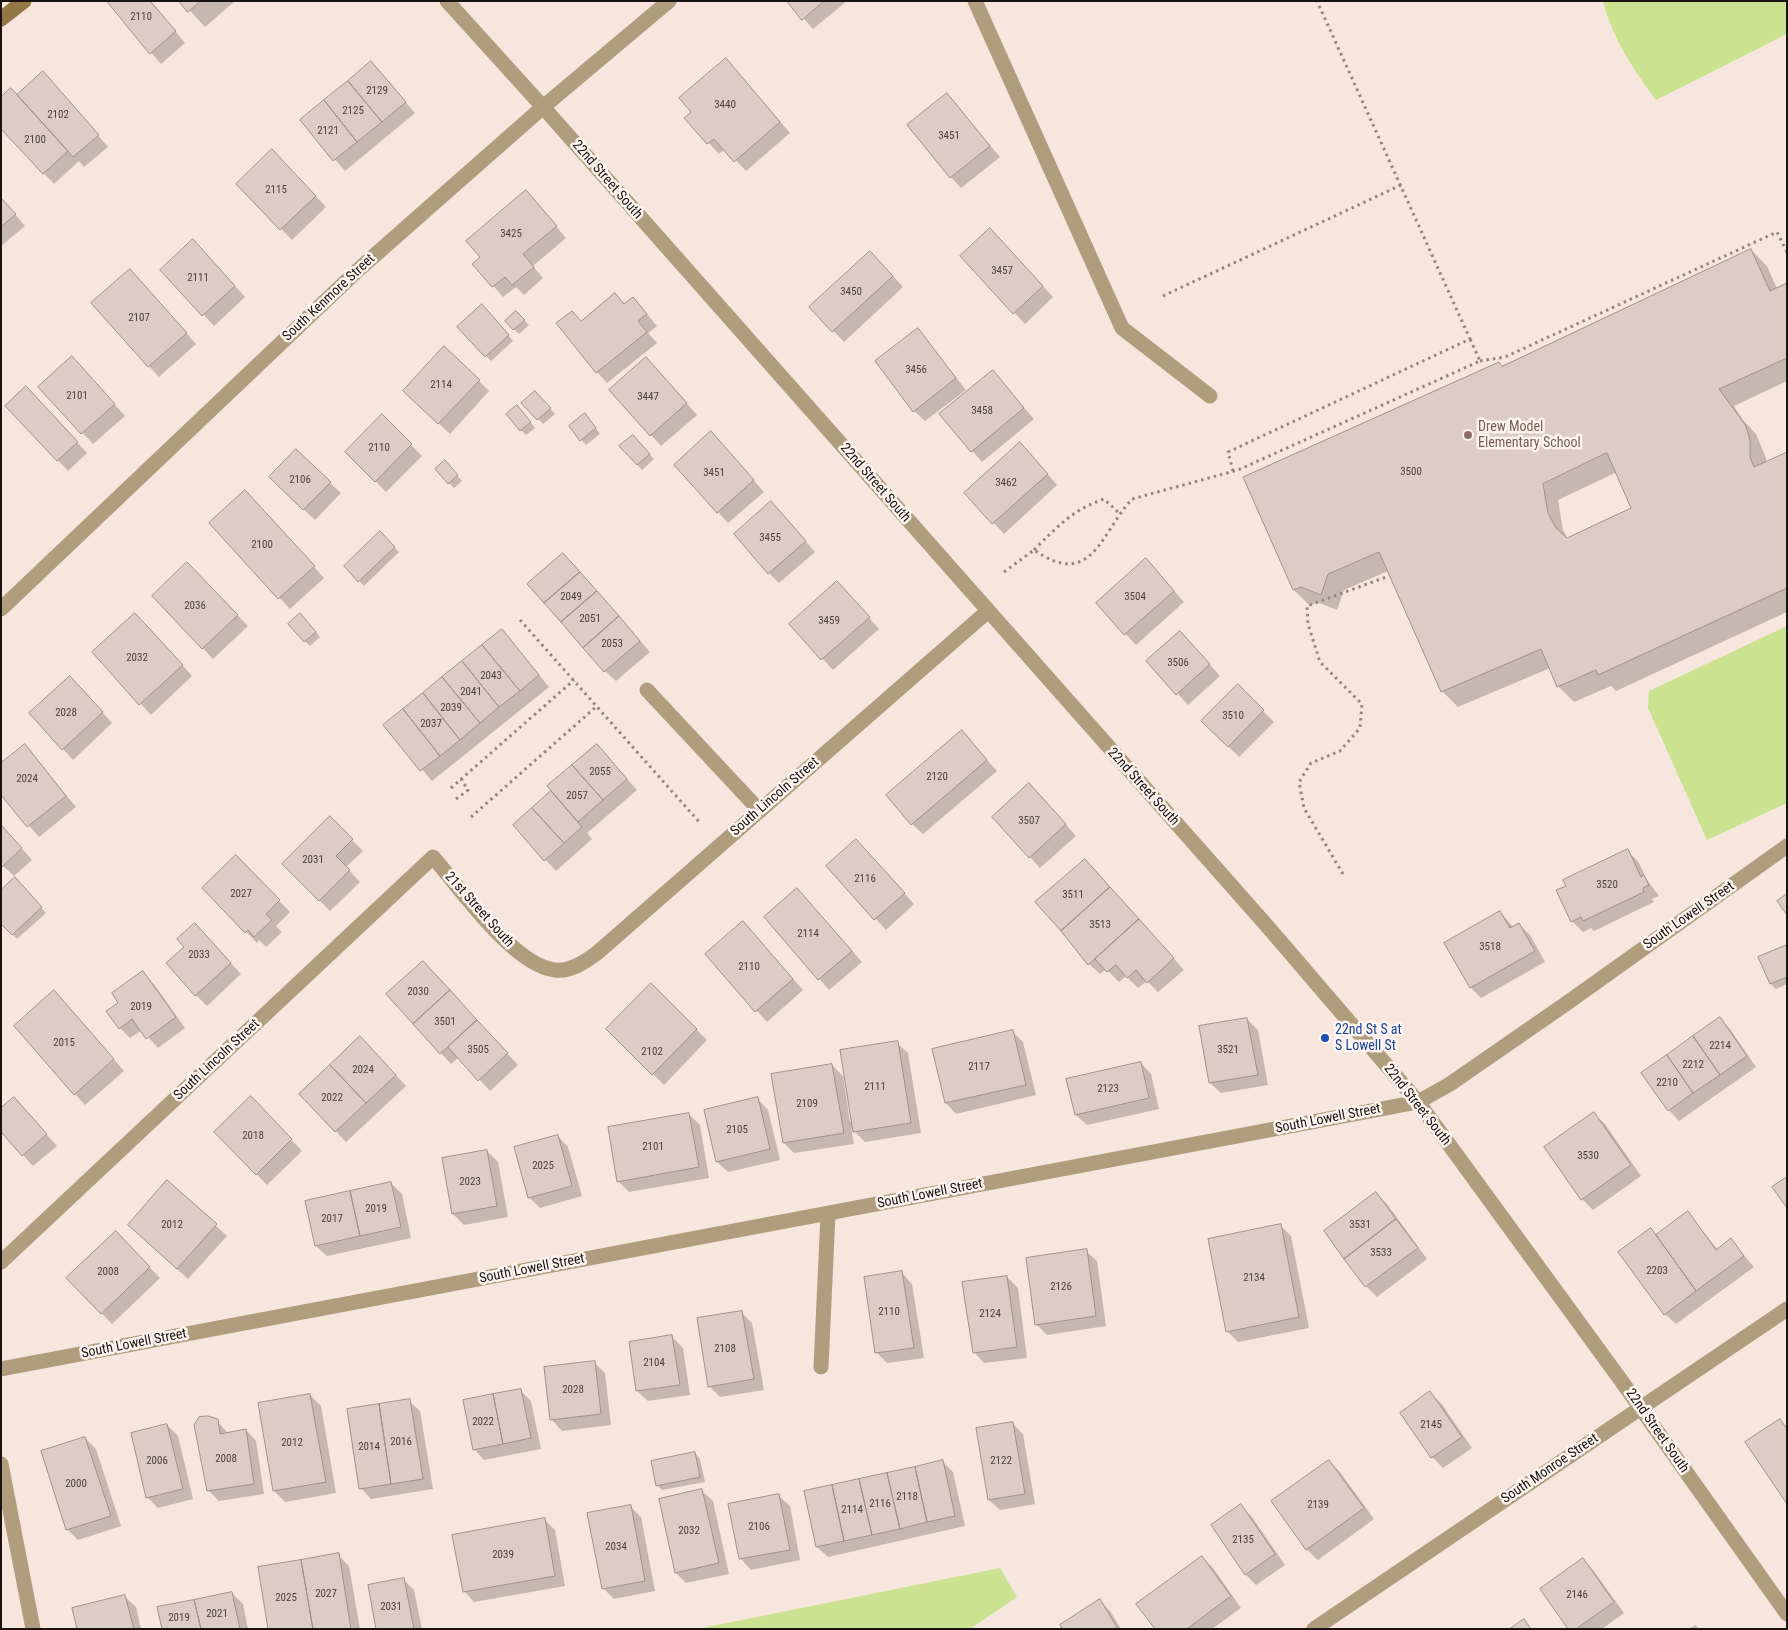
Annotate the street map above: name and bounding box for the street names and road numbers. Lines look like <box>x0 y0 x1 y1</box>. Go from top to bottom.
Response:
street label: 22nd Street South <box>568 137 646 223</box>
street label: South Kenmore Street <box>279 251 379 345</box>
street label: 22nd Street South <box>836 440 914 526</box>
street label: 22nd Street South <box>1104 745 1182 829</box>
street label: South Lincoln Street <box>727 754 823 840</box>
street label: 21st Street South <box>441 869 517 951</box>
street label: South Lowell Street <box>1640 878 1738 954</box>
street label: South Lincoln Street <box>171 1016 263 1104</box>
street label: 22nd Street South <box>1380 1061 1454 1149</box>
street label: South Lowell Street <box>1274 1101 1382 1137</box>
street label: South Lowell Street <box>876 1176 984 1212</box>
street label: South Lowell Street <box>478 1251 586 1287</box>
street label: South Lowell Street <box>80 1326 188 1362</box>
street label: 22nd Street South <box>1622 1386 1692 1476</box>
street label: South Monroe Street <box>1498 1430 1602 1508</box>

